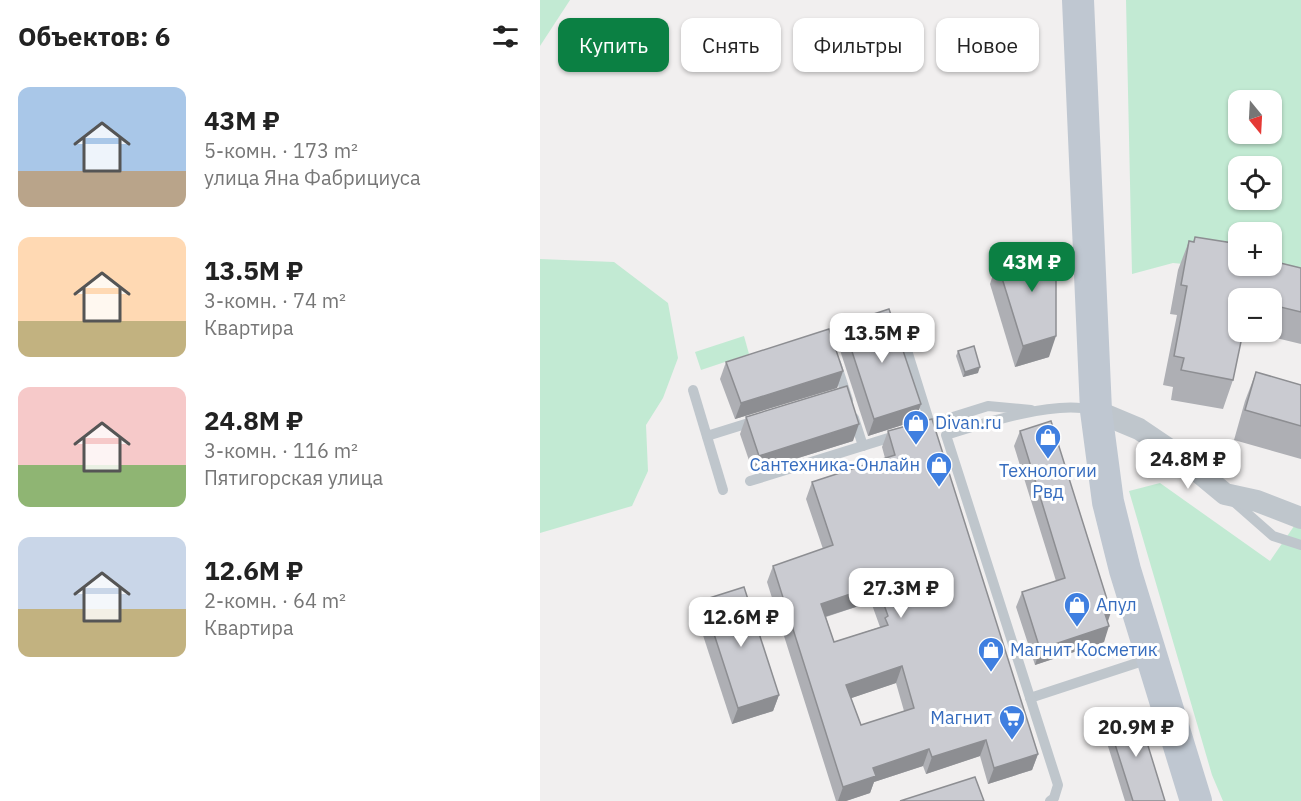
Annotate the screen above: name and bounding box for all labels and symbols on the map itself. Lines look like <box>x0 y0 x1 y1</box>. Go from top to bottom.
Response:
north arrow <box>1228 90 1282 144</box>
pin: 43M ₽ <box>990 242 1074 293</box>
pin: 13.5M ₽ <box>827 313 937 364</box>
shop icon: Divan.ru <box>901 408 931 446</box>
place label: Divan.ru <box>935 411 1002 434</box>
shop icon: Технологии Рвд <box>1033 422 1063 460</box>
pin: 24.8M ₽ <box>1133 439 1243 490</box>
shop icon: Сантехника-Онлайн <box>924 450 954 488</box>
place label: Сантехника-Онлайн <box>749 453 920 476</box>
place label: Технологии Рвд <box>999 459 1097 503</box>
pin: 27.3M ₽ <box>846 568 956 619</box>
shop icon: Апул <box>1062 590 1092 628</box>
place label: Апул <box>1096 593 1137 616</box>
pin: 12.6M ₽ <box>686 597 796 648</box>
shop icon: Магнит Косметик <box>976 635 1006 673</box>
place label: Магнит Косметик <box>1010 638 1158 661</box>
supermarket icon: Магнит <box>997 703 1027 741</box>
place label: Магнит <box>930 706 992 729</box>
pin: 20.9M ₽ <box>1081 707 1191 758</box>

